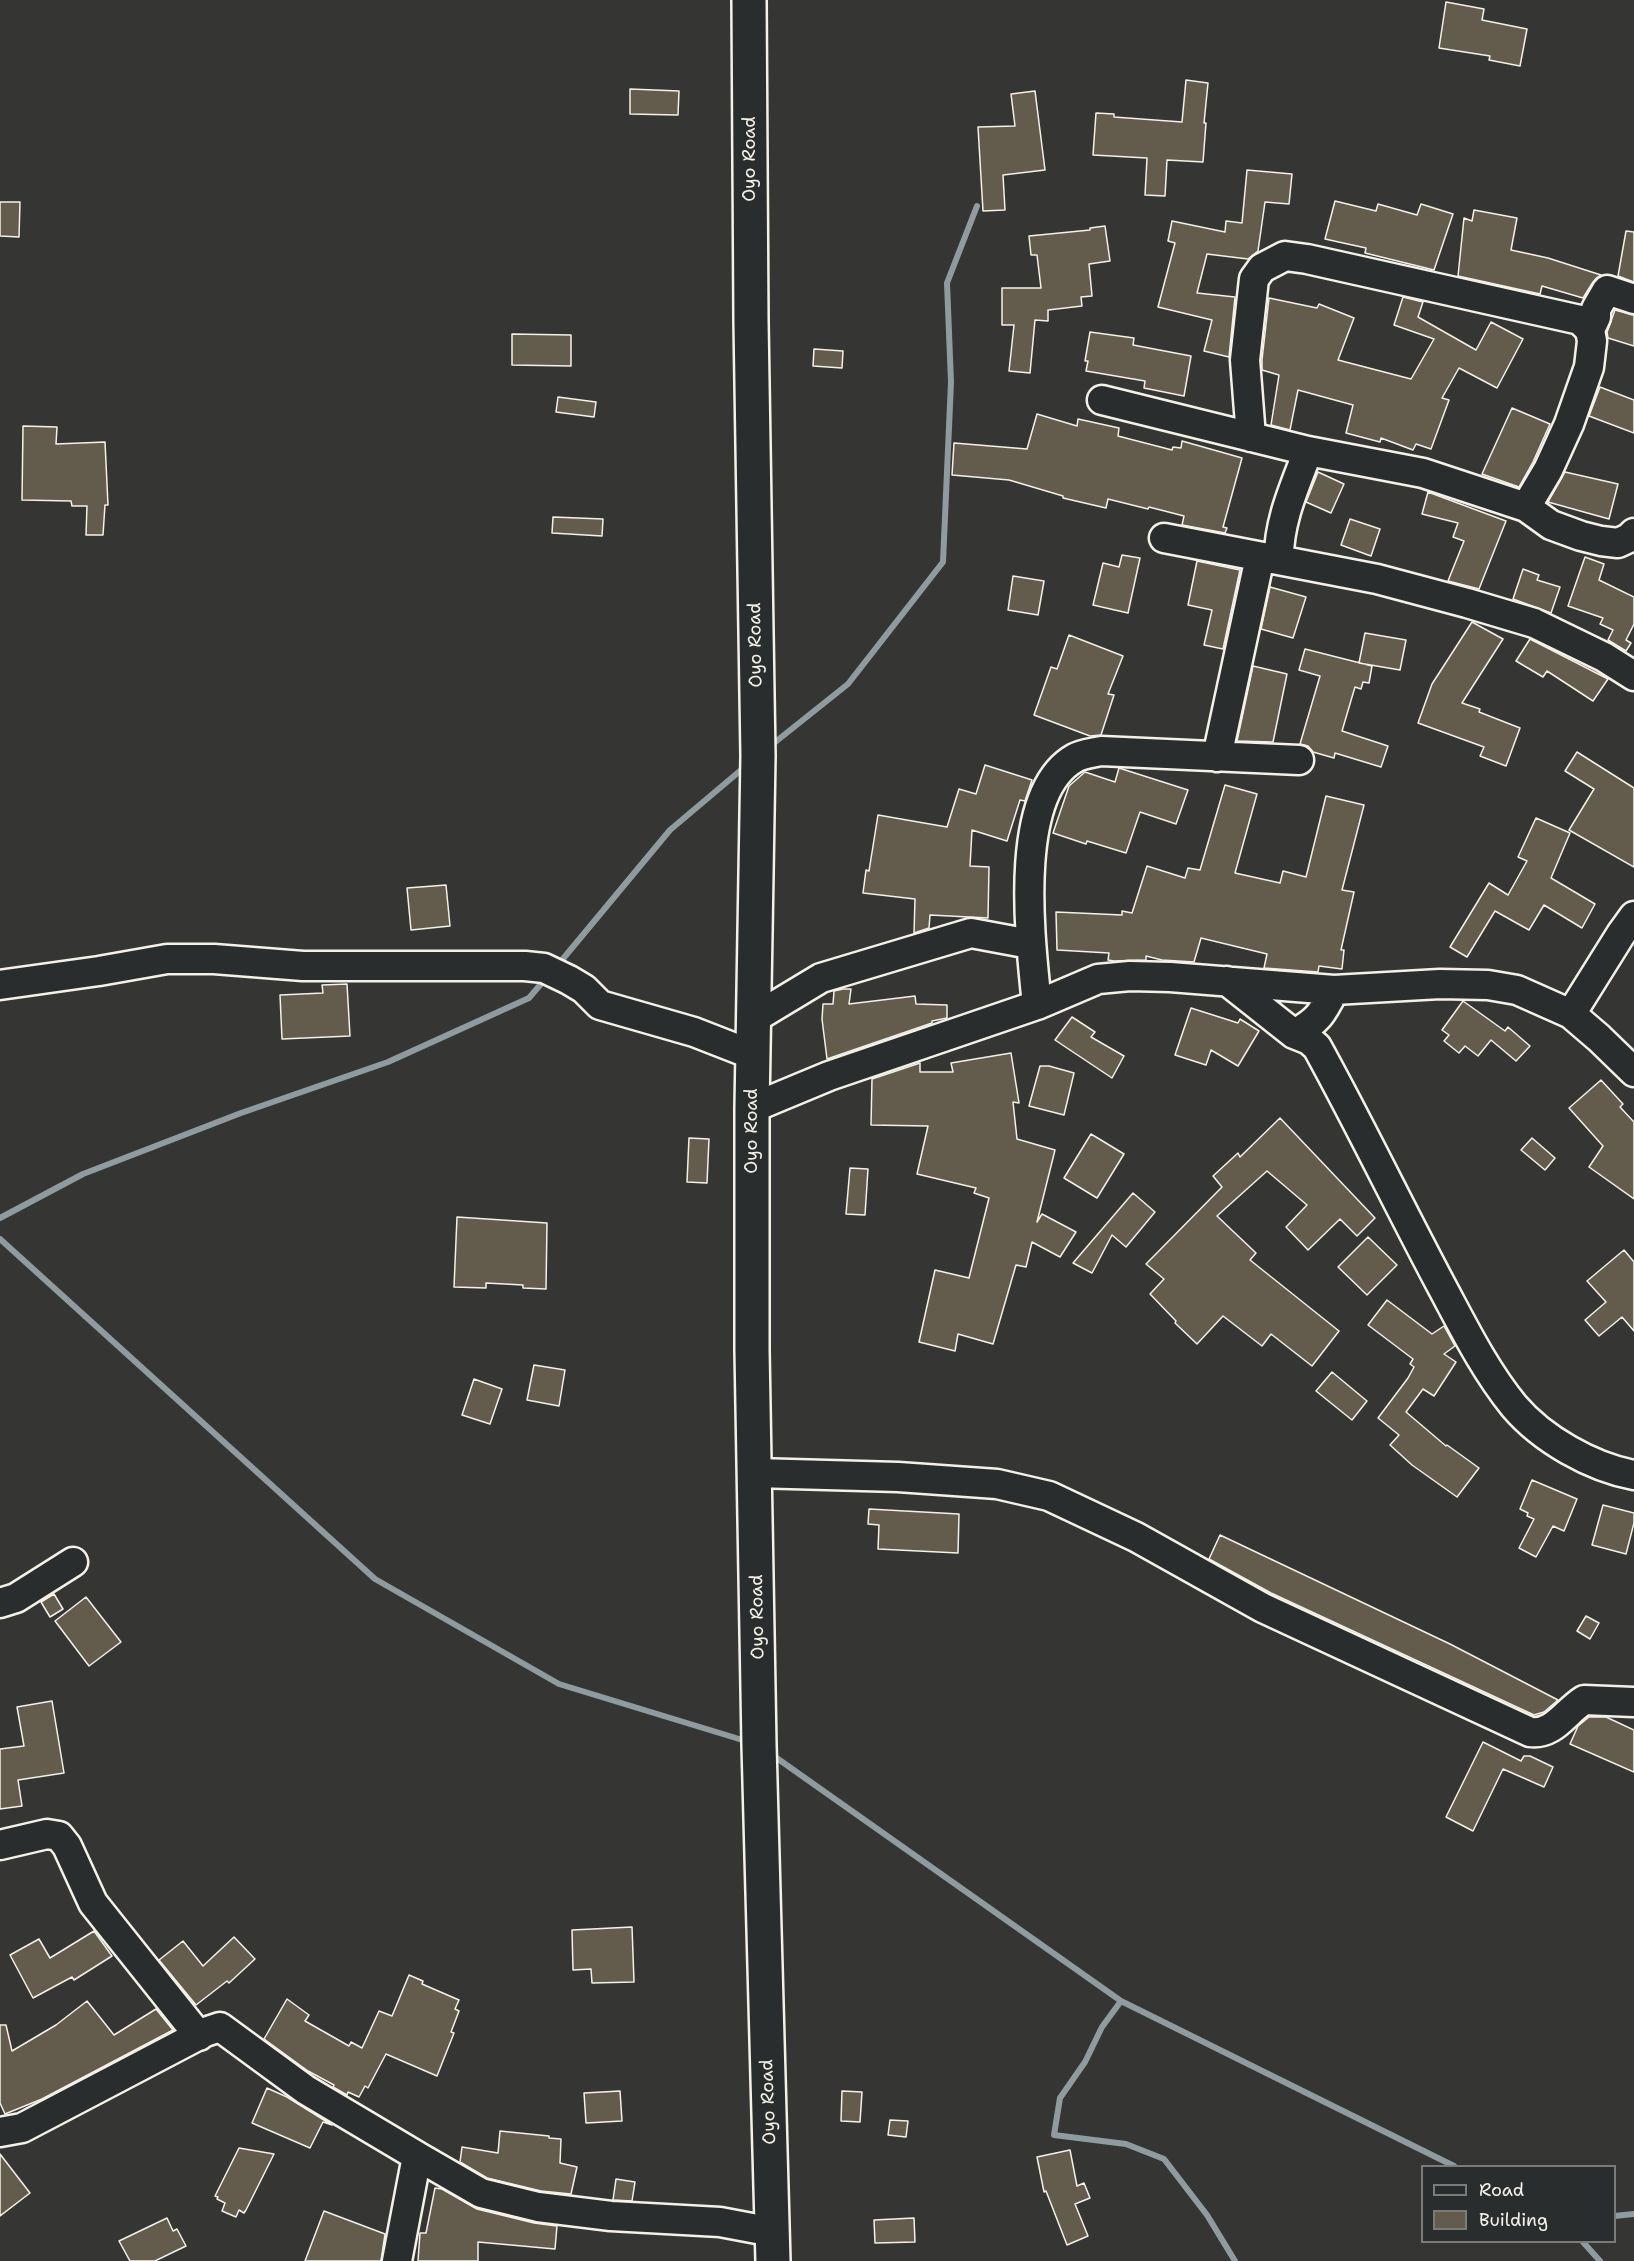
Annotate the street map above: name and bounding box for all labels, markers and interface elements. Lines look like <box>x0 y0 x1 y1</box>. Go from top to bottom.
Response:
street label: Oyo Road <box>739 116 761 202</box>
street label: Oyo Road <box>744 602 768 688</box>
street label: Oyo Road <box>741 1088 763 1174</box>
street label: Oyo Road <box>746 1574 770 1660</box>
street label: Oyo Road <box>757 2059 781 2145</box>
legend <box>1421 2165 1616 2243</box>
text: Road <box>1479 2178 1524 2202</box>
text: Building <box>1479 2208 1548 2232</box>

